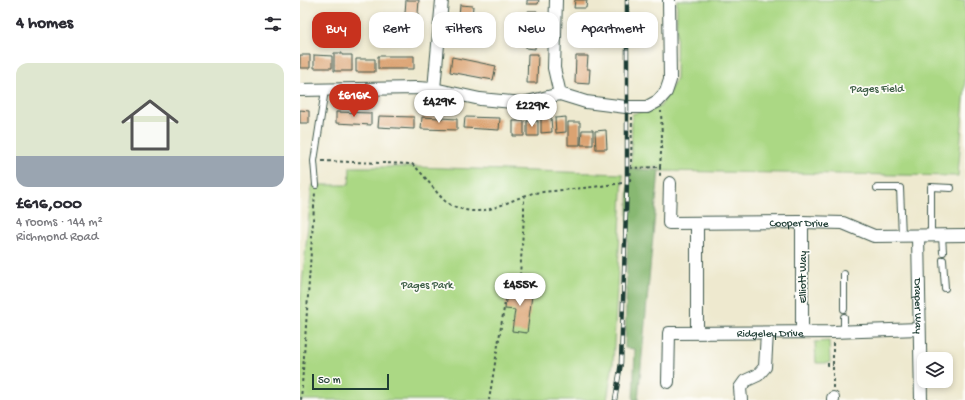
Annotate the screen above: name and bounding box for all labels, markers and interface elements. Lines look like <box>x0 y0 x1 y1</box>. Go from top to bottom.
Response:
chip: Buy <box>312 12 361 48</box>
chip: Rent <box>369 12 424 48</box>
chip: Filters <box>432 12 496 48</box>
chip: New <box>504 12 559 48</box>
chip: Apartment <box>567 12 658 48</box>
icon: filters <box>262 13 284 35</box>
text: 4 homes <box>16 14 73 34</box>
pin: £616K <box>326 84 382 118</box>
park label: Pages Field <box>849 84 905 96</box>
icon: home <box>114 89 186 161</box>
text: £616K <box>338 89 370 104</box>
pin: £429K <box>411 90 467 124</box>
pin: £229K <box>504 94 560 128</box>
text: £429K <box>423 95 455 110</box>
text: £229K <box>516 99 548 114</box>
text: £616,000 <box>16 195 82 215</box>
text: 4 rooms · 144 m² <box>16 215 103 230</box>
street label: Cooper Drive <box>769 218 829 231</box>
text: Richmond Road <box>16 230 98 245</box>
street label: Elliott Way <box>798 250 810 303</box>
pin: £455K <box>492 273 548 307</box>
street label: Draper Way <box>911 277 924 335</box>
text: £455K <box>504 278 536 293</box>
park label: Pages Park <box>400 280 454 292</box>
street label: Ridgeley Drive <box>737 328 804 341</box>
map controls <box>917 352 953 388</box>
button: layers <box>917 352 953 388</box>
scale bar <box>312 372 389 391</box>
text: 50 m <box>318 375 340 387</box>

